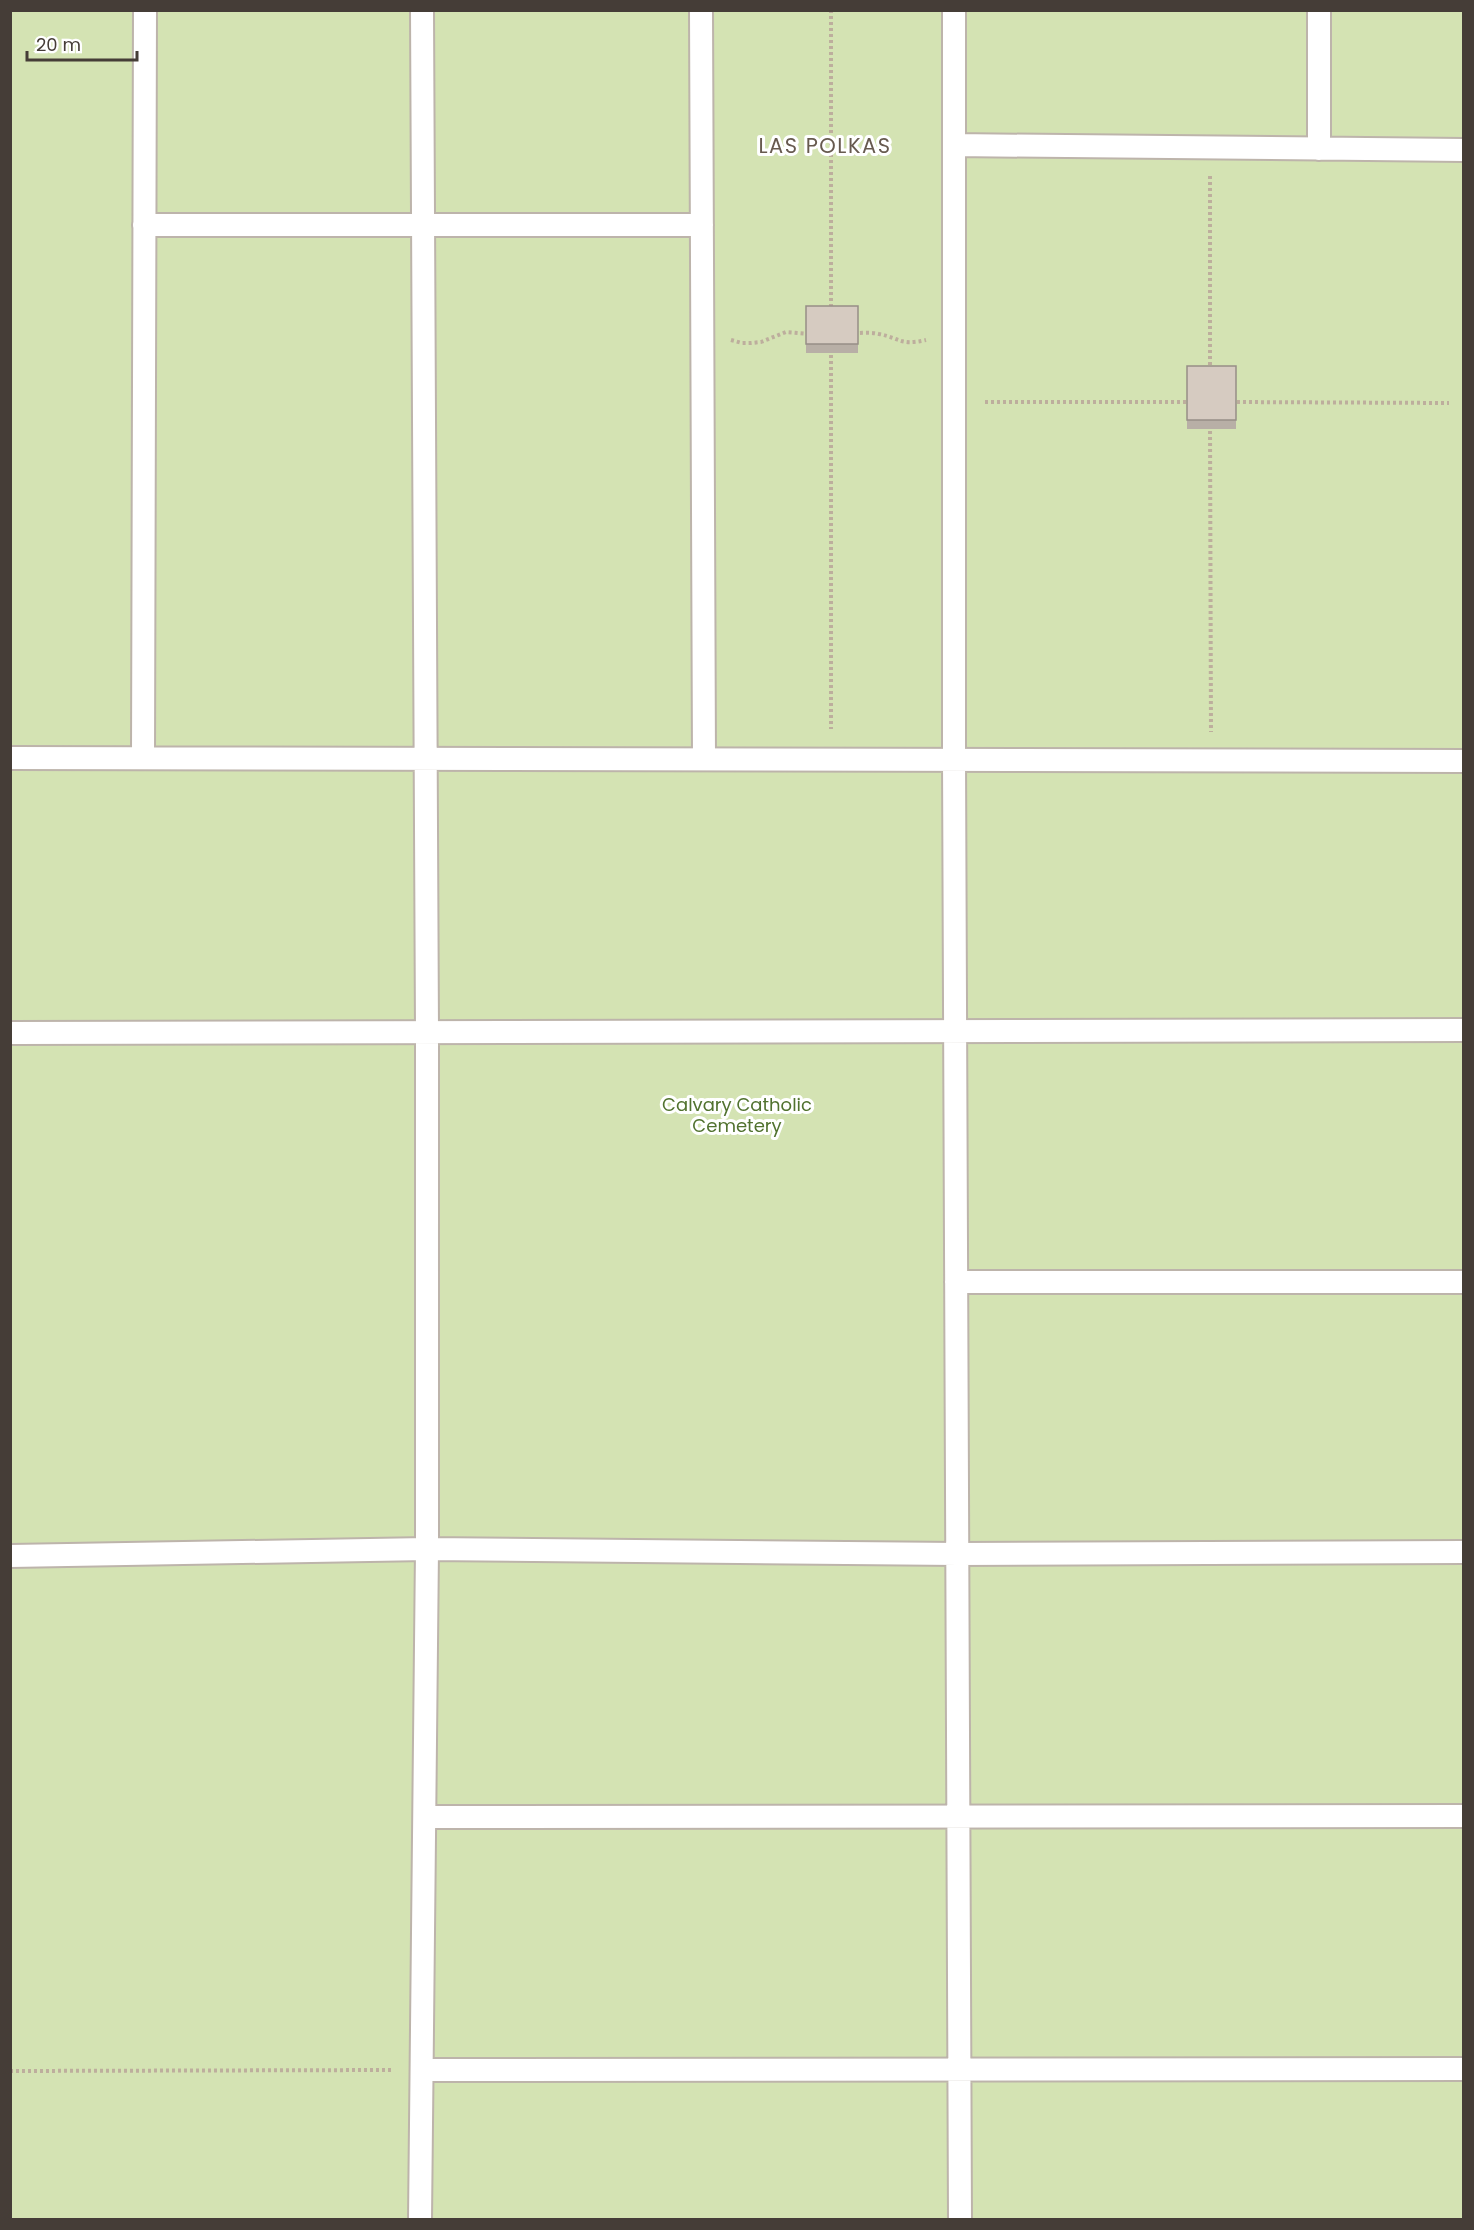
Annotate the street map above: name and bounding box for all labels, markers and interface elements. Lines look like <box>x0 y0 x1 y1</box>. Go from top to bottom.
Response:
scale bar <box>27 24 136 62</box>
text: 20 m <box>36 32 81 57</box>
district label: LAS POLKAS <box>759 131 891 160</box>
park label: Calvary Catholic Cemetery <box>662 1092 812 1138</box>

